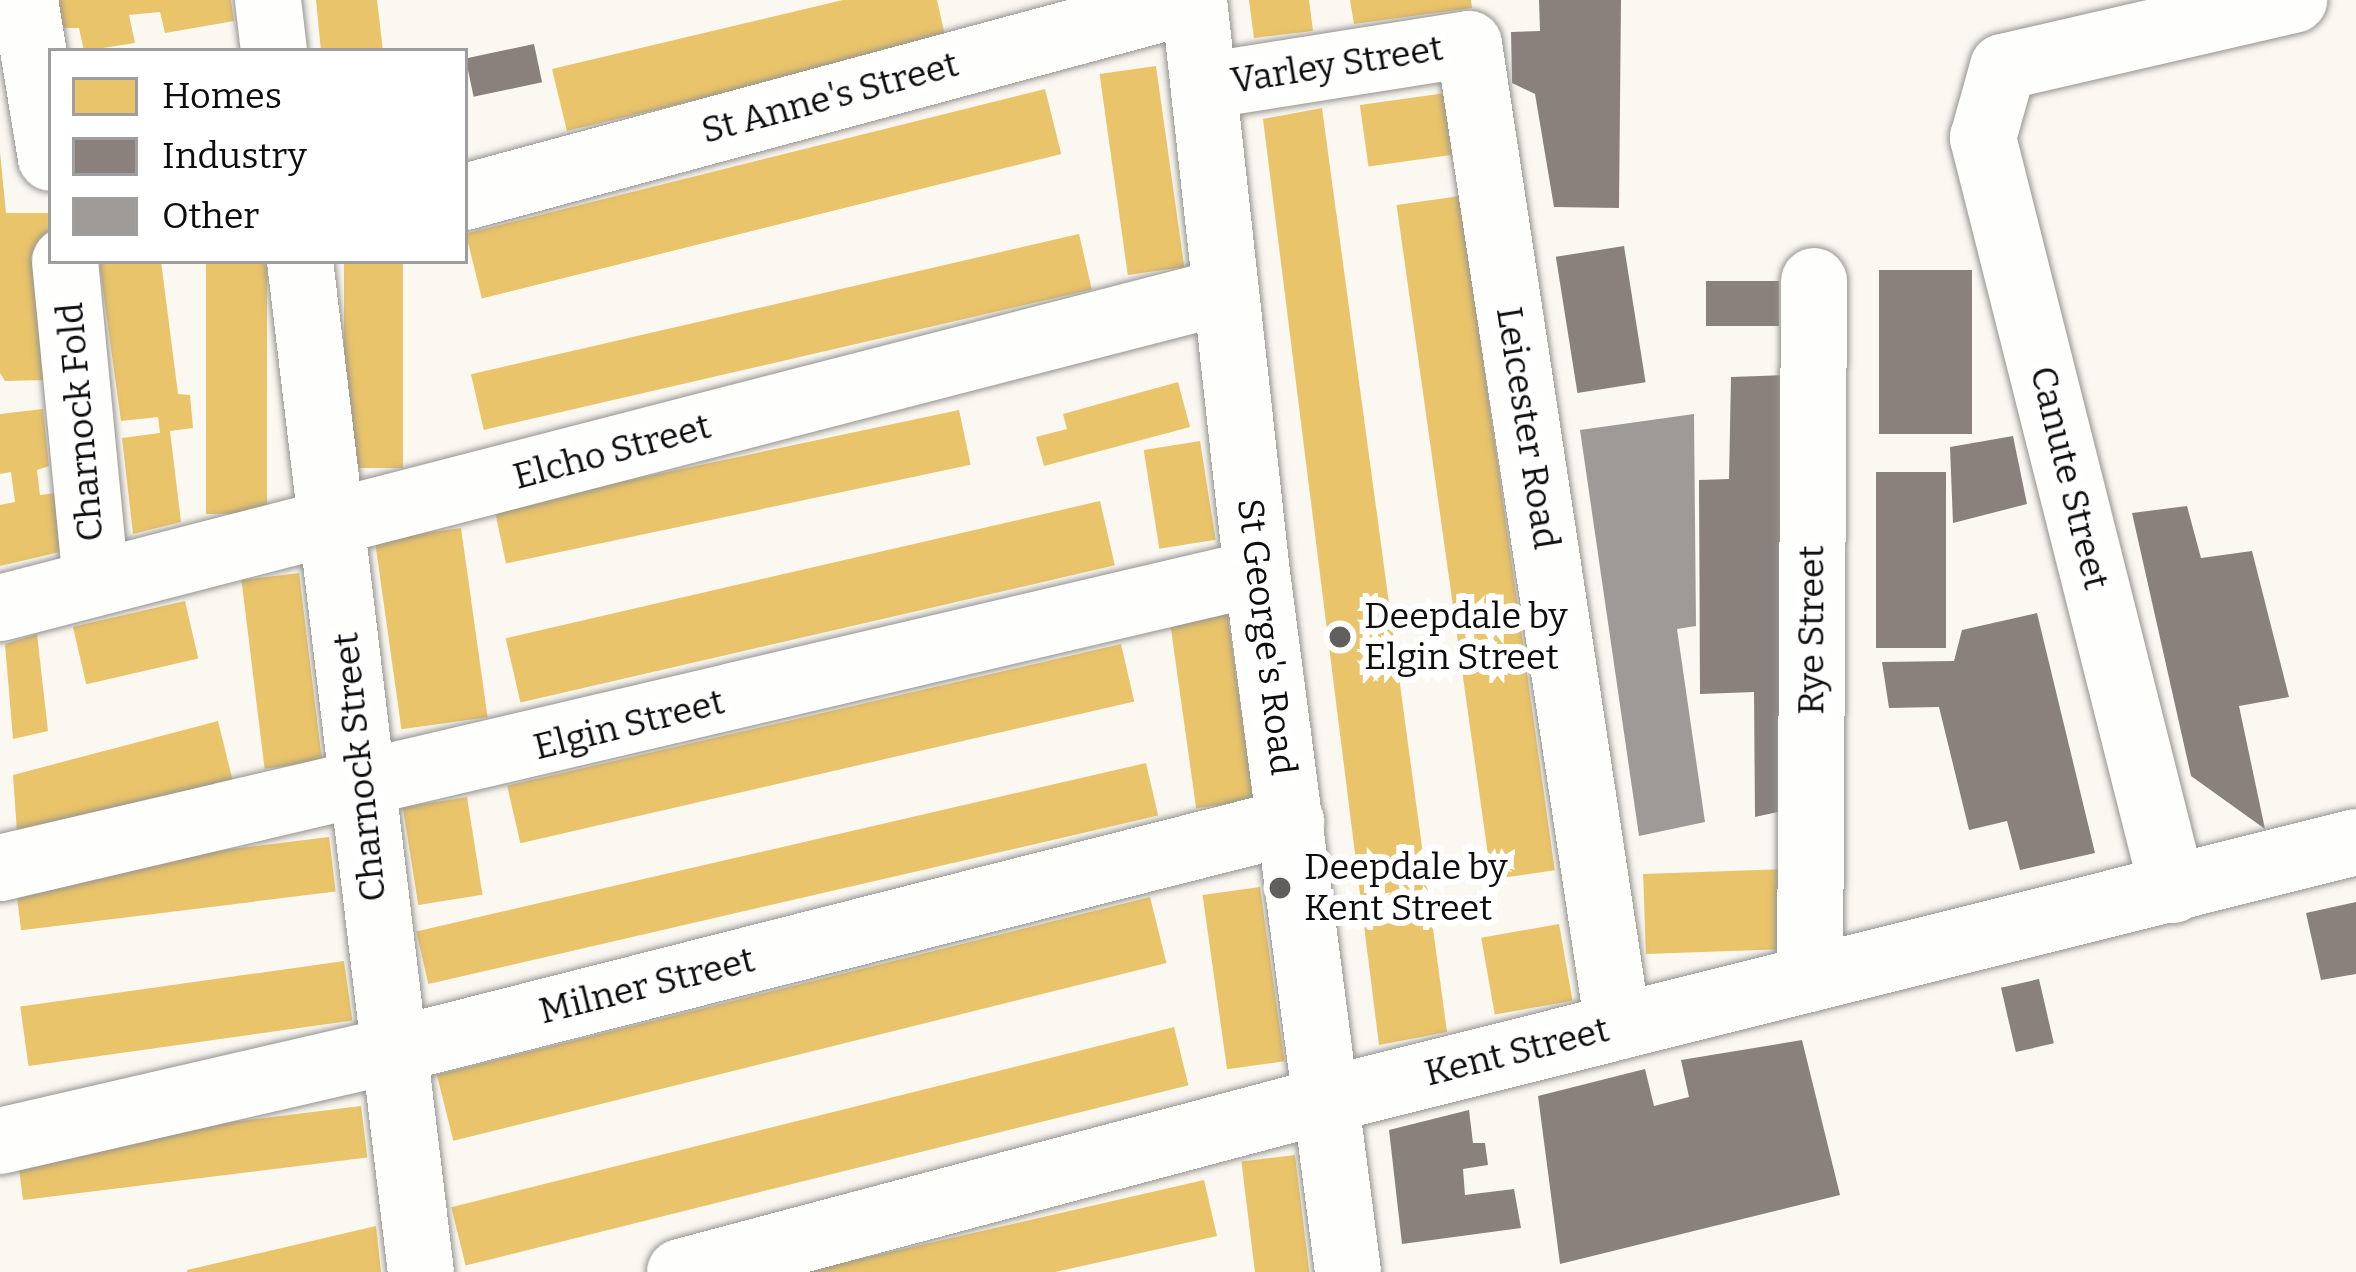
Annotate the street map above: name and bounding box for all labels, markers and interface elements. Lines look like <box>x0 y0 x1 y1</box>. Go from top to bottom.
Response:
street label: Varley Street <box>1228 27 1446 103</box>
street label: St Anne's Street <box>697 43 963 153</box>
legend <box>48 48 468 264</box>
text: Homes <box>162 74 282 118</box>
text: Industry <box>162 134 307 178</box>
text: Other <box>162 194 259 238</box>
street label: Charnock Fold <box>49 301 113 543</box>
street label: Leicester Road <box>1487 304 1567 552</box>
street label: Canute Street <box>2020 362 2118 594</box>
street label: Elcho Street <box>509 405 715 499</box>
street label: St George's Road <box>1228 496 1304 778</box>
street label: Rye Street <box>1790 545 1834 715</box>
place label: Deepdale by Elgin Street <box>1364 594 1567 679</box>
marker: Deepdale by Elgin Street <box>1327 624 1353 650</box>
street label: Charnock Street <box>324 630 396 904</box>
street label: Elgin Street <box>529 680 729 770</box>
place label: Deepdale by Kent Street <box>1304 845 1507 930</box>
marker: Deepdale by Kent Street <box>1267 875 1293 901</box>
street label: Milner Street <box>535 938 759 1034</box>
street label: Kent Street <box>1420 1008 1614 1096</box>

